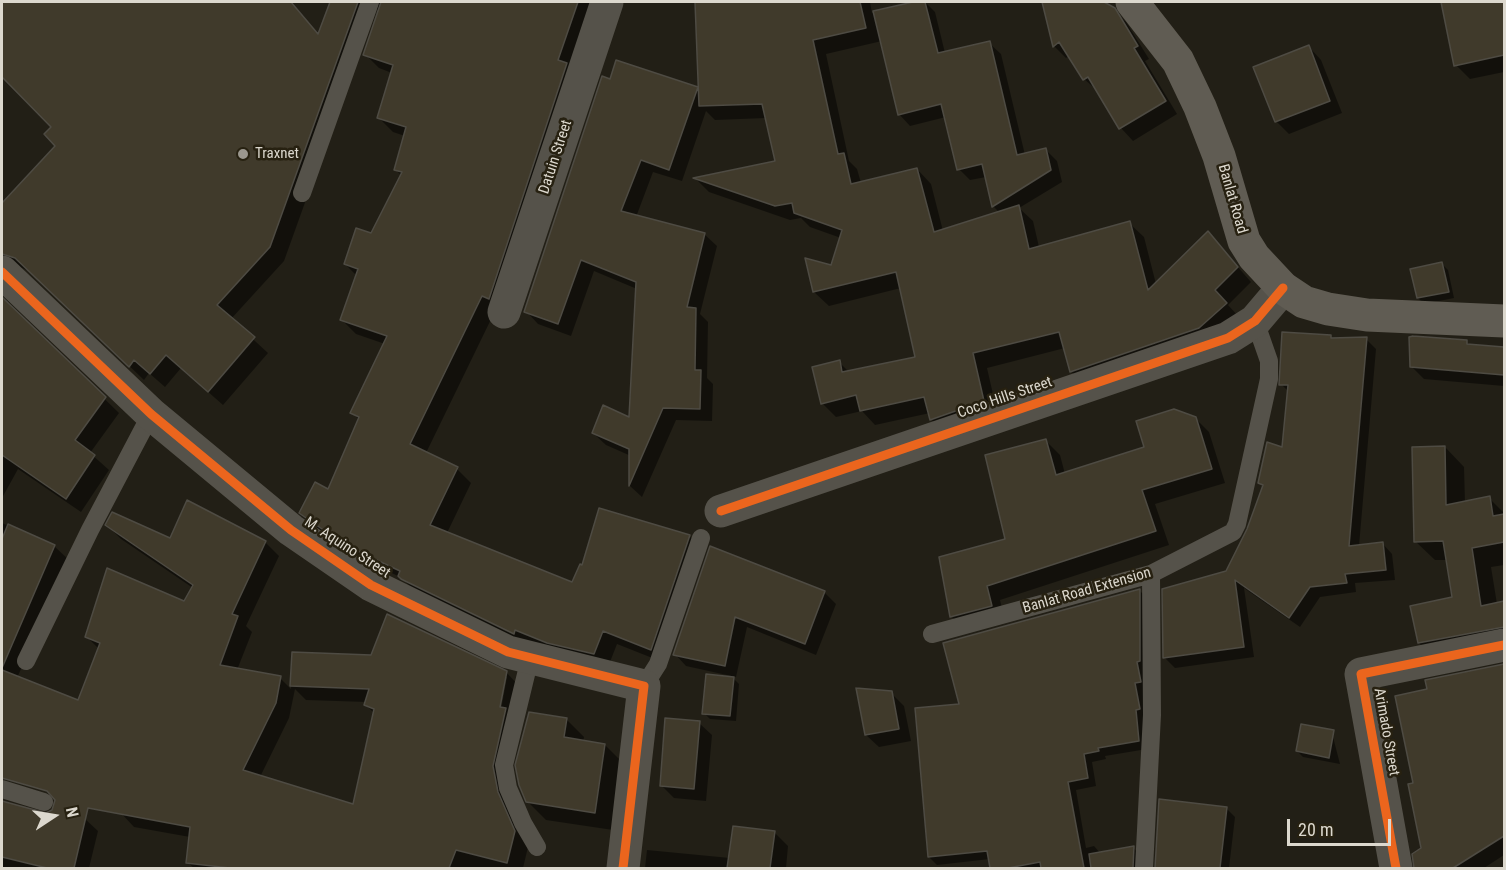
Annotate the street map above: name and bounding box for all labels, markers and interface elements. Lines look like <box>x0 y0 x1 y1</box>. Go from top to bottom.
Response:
street label: Datuin Street <box>536 118 576 196</box>
place label: Traxnet <box>255 145 299 163</box>
marker: Traxnet <box>236 147 250 161</box>
street label: Banlat Road <box>1214 162 1250 236</box>
street label: Coco Hills Street <box>955 373 1055 423</box>
street label: M. Aquino Street <box>301 514 393 582</box>
street label: Banlat Road Extension <box>1021 564 1153 618</box>
street label: Arimado Street <box>1369 687 1403 777</box>
north arrow <box>24 786 84 846</box>
text: N <box>62 805 82 819</box>
scale bar <box>1290 807 1394 845</box>
text: 20 m <box>1298 819 1333 840</box>

